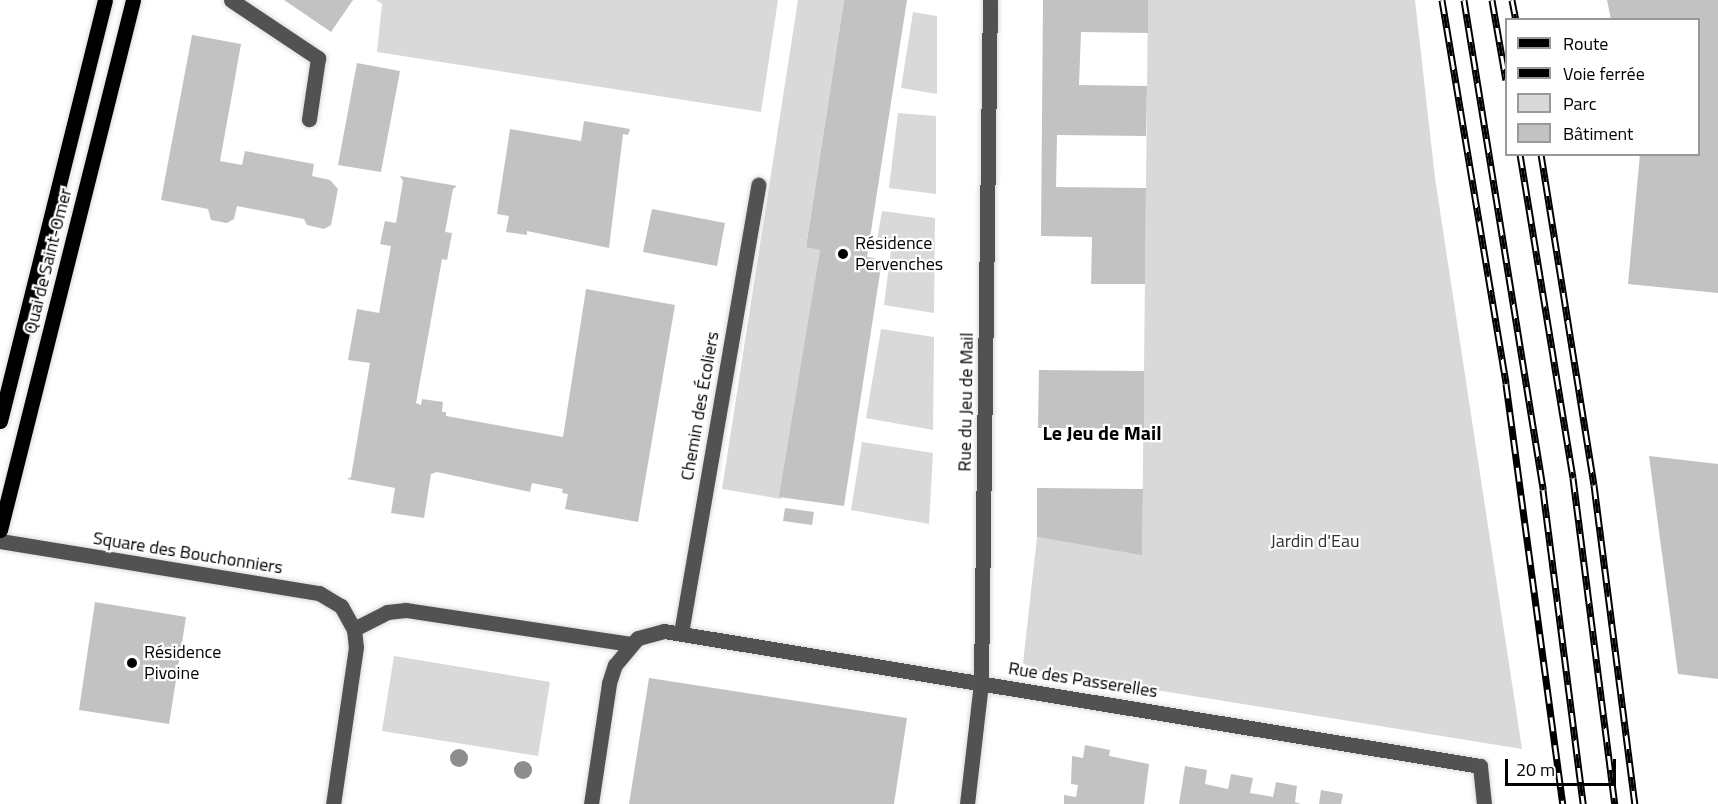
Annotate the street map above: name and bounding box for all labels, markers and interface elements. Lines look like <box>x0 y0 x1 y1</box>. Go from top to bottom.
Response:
legend <box>1505 18 1700 156</box>
text: Route <box>1563 30 1608 57</box>
text: Voie ferrée <box>1563 60 1645 87</box>
text: Parc <box>1563 90 1597 117</box>
text: Bâtiment <box>1563 120 1633 147</box>
street label: Quai de Saint-Omer <box>19 186 77 336</box>
place label: Résidence Pervenches <box>855 233 943 276</box>
marker: Résidence Pervenches <box>836 247 850 261</box>
street label: Chemin des Écoliers <box>676 330 724 482</box>
street label: Rue du Jeu de Mail <box>954 332 978 472</box>
district label: Le Jeu de Mail <box>1042 420 1162 444</box>
street label: Square des Bouchonniers <box>92 527 284 579</box>
park label: Jardin d'Eau <box>1270 530 1360 552</box>
place label: Résidence Pivoine <box>144 642 221 684</box>
marker: Résidence Pivoine <box>125 656 139 670</box>
street label: Rue des Passerelles <box>1007 658 1159 702</box>
scale bar <box>1508 747 1619 785</box>
text: 20 m <box>1516 756 1555 783</box>

